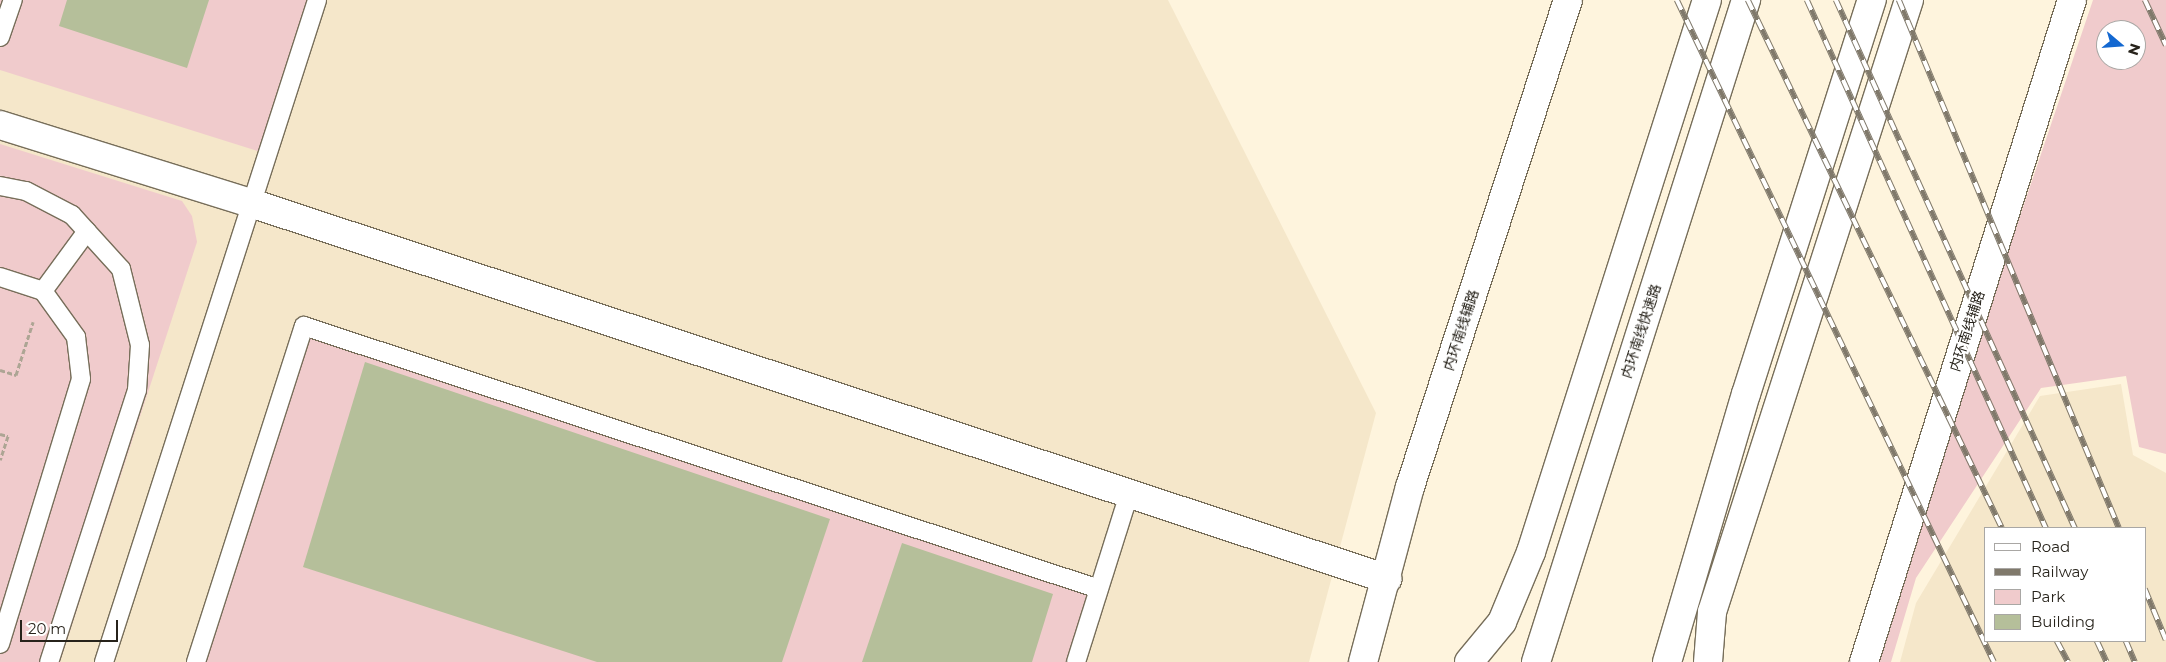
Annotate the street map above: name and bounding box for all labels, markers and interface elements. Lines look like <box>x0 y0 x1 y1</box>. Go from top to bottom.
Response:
north arrow <box>2096 20 2146 70</box>
text: N <box>2124 41 2145 57</box>
street label: 内环南线快速路 <box>1618 282 1664 380</box>
street label: 内环南线辅路 <box>1440 287 1482 373</box>
street label: 内环南线辅路 <box>1946 288 1988 374</box>
legend <box>1984 527 2146 642</box>
text: Road <box>2031 537 2070 556</box>
text: Railway <box>2031 562 2088 581</box>
text: Park <box>2031 587 2065 606</box>
scale bar <box>22 610 120 642</box>
text: Building <box>2031 612 2095 631</box>
text: 20 m <box>28 619 66 638</box>

